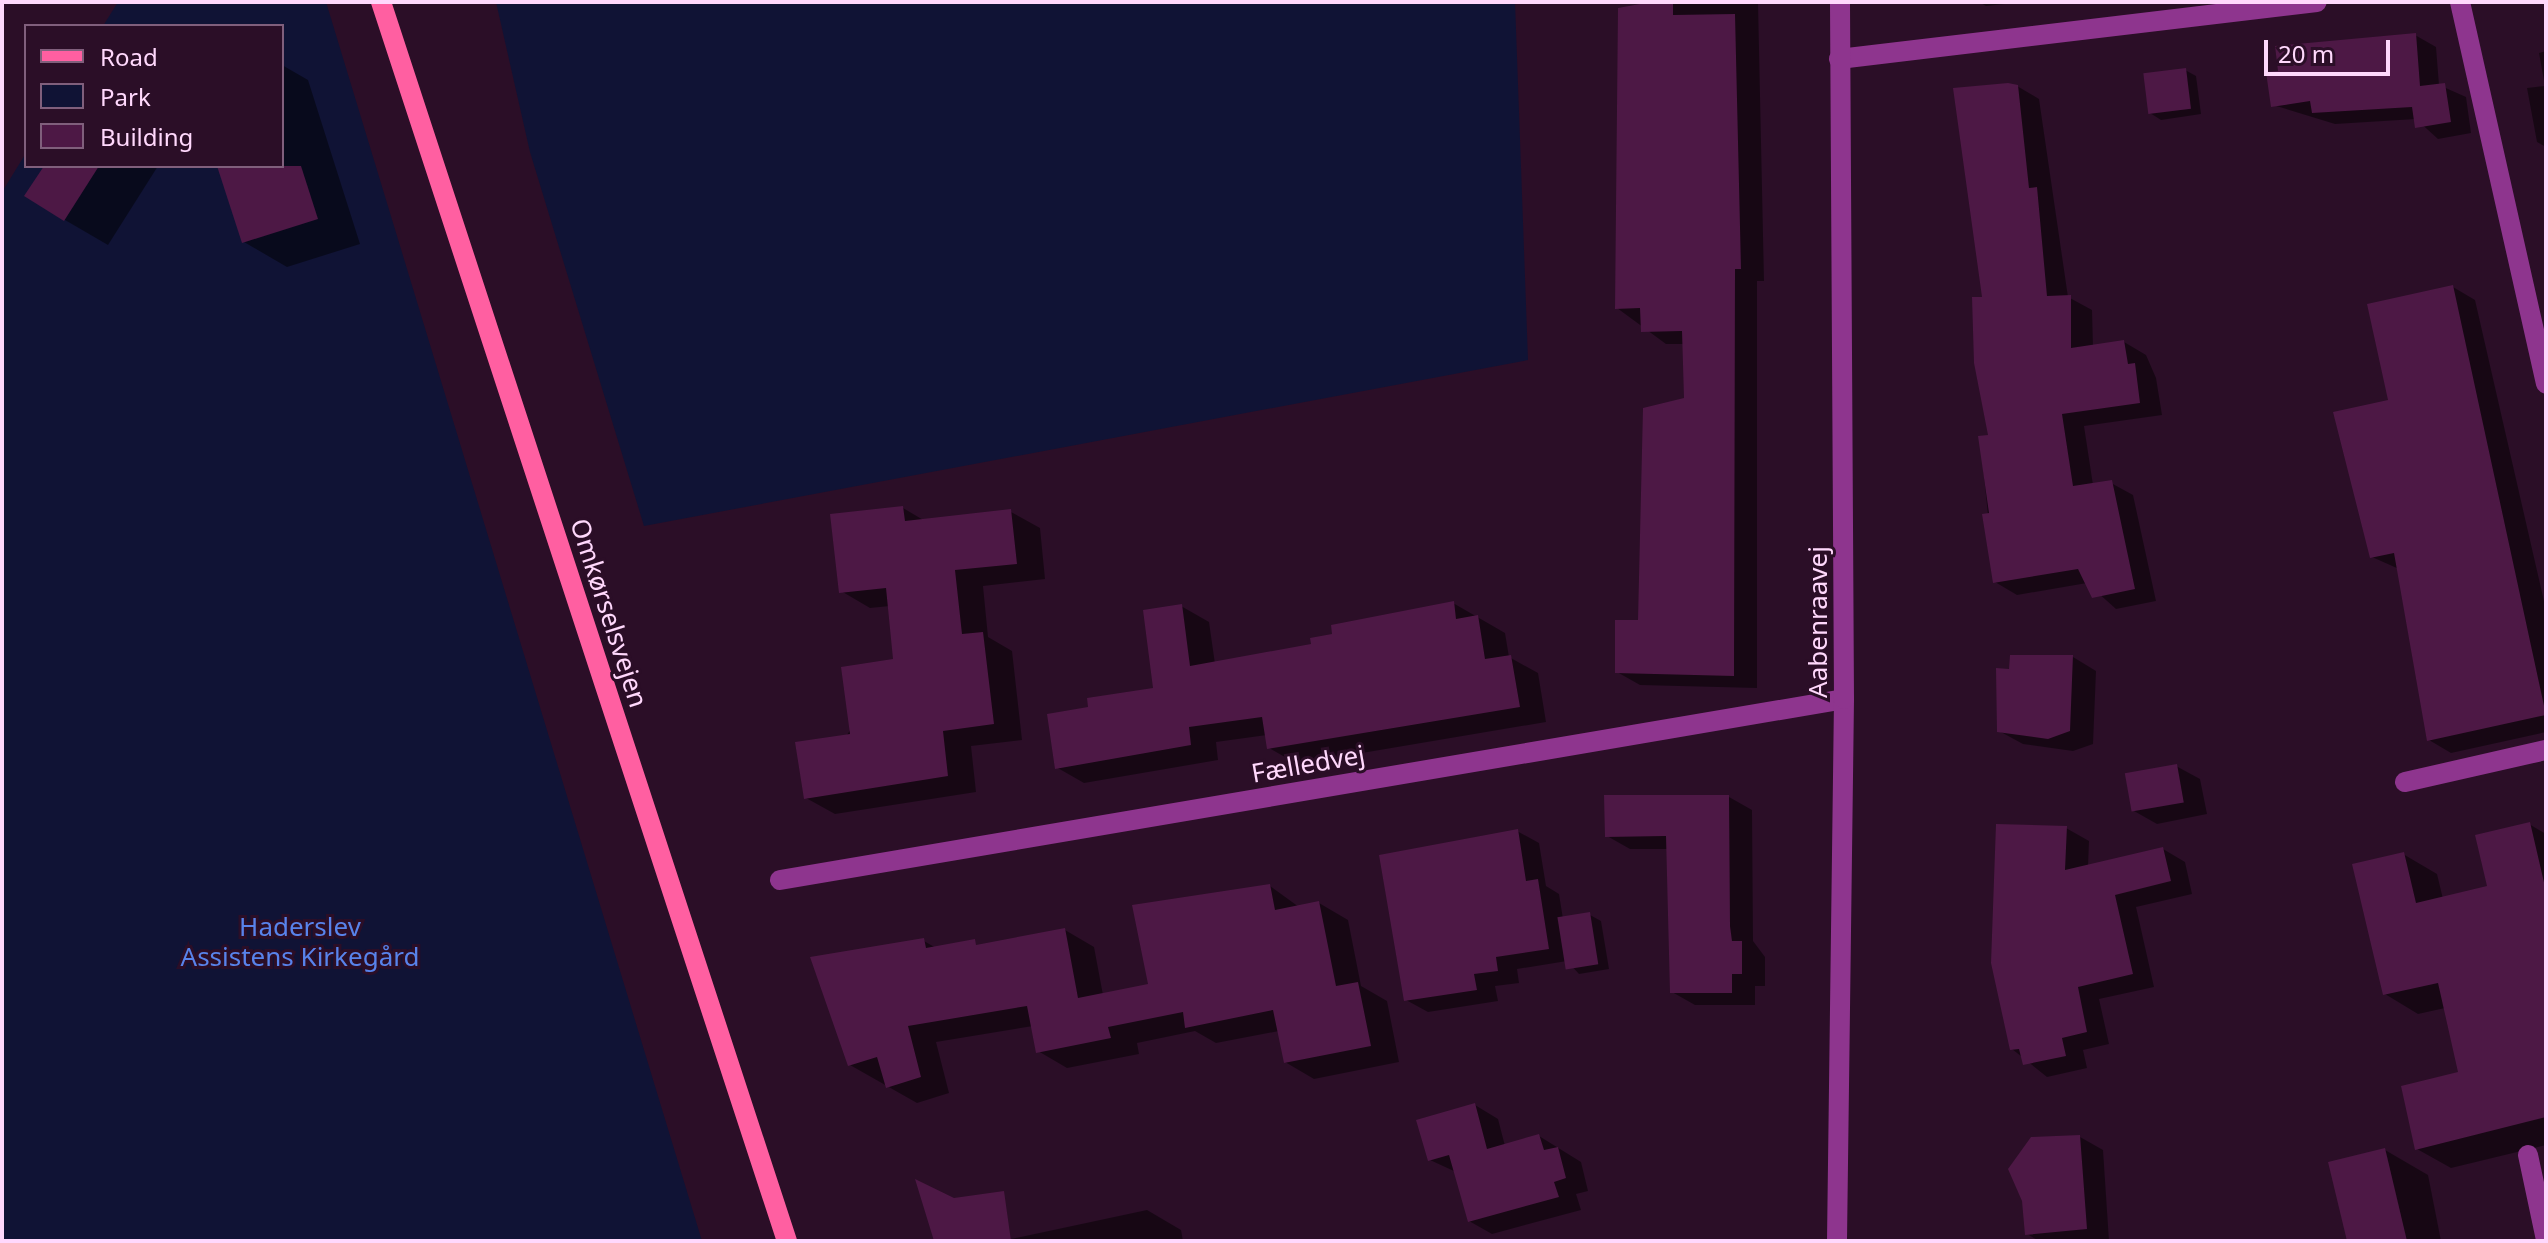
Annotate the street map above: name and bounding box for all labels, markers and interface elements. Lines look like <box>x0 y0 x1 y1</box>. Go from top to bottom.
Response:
legend <box>24 24 284 168</box>
scale bar <box>2268 24 2394 74</box>
text: 20 m <box>2278 37 2334 70</box>
text: Road <box>100 40 158 73</box>
text: Park <box>100 80 151 113</box>
text: Building <box>100 120 193 153</box>
street label: Omkørselsvejen <box>564 515 654 711</box>
street label: Aabenraavej <box>1802 546 1834 698</box>
street label: Fælledvej <box>1249 739 1367 789</box>
park label: Haderslev Assistens Kirkegård <box>181 911 419 972</box>

